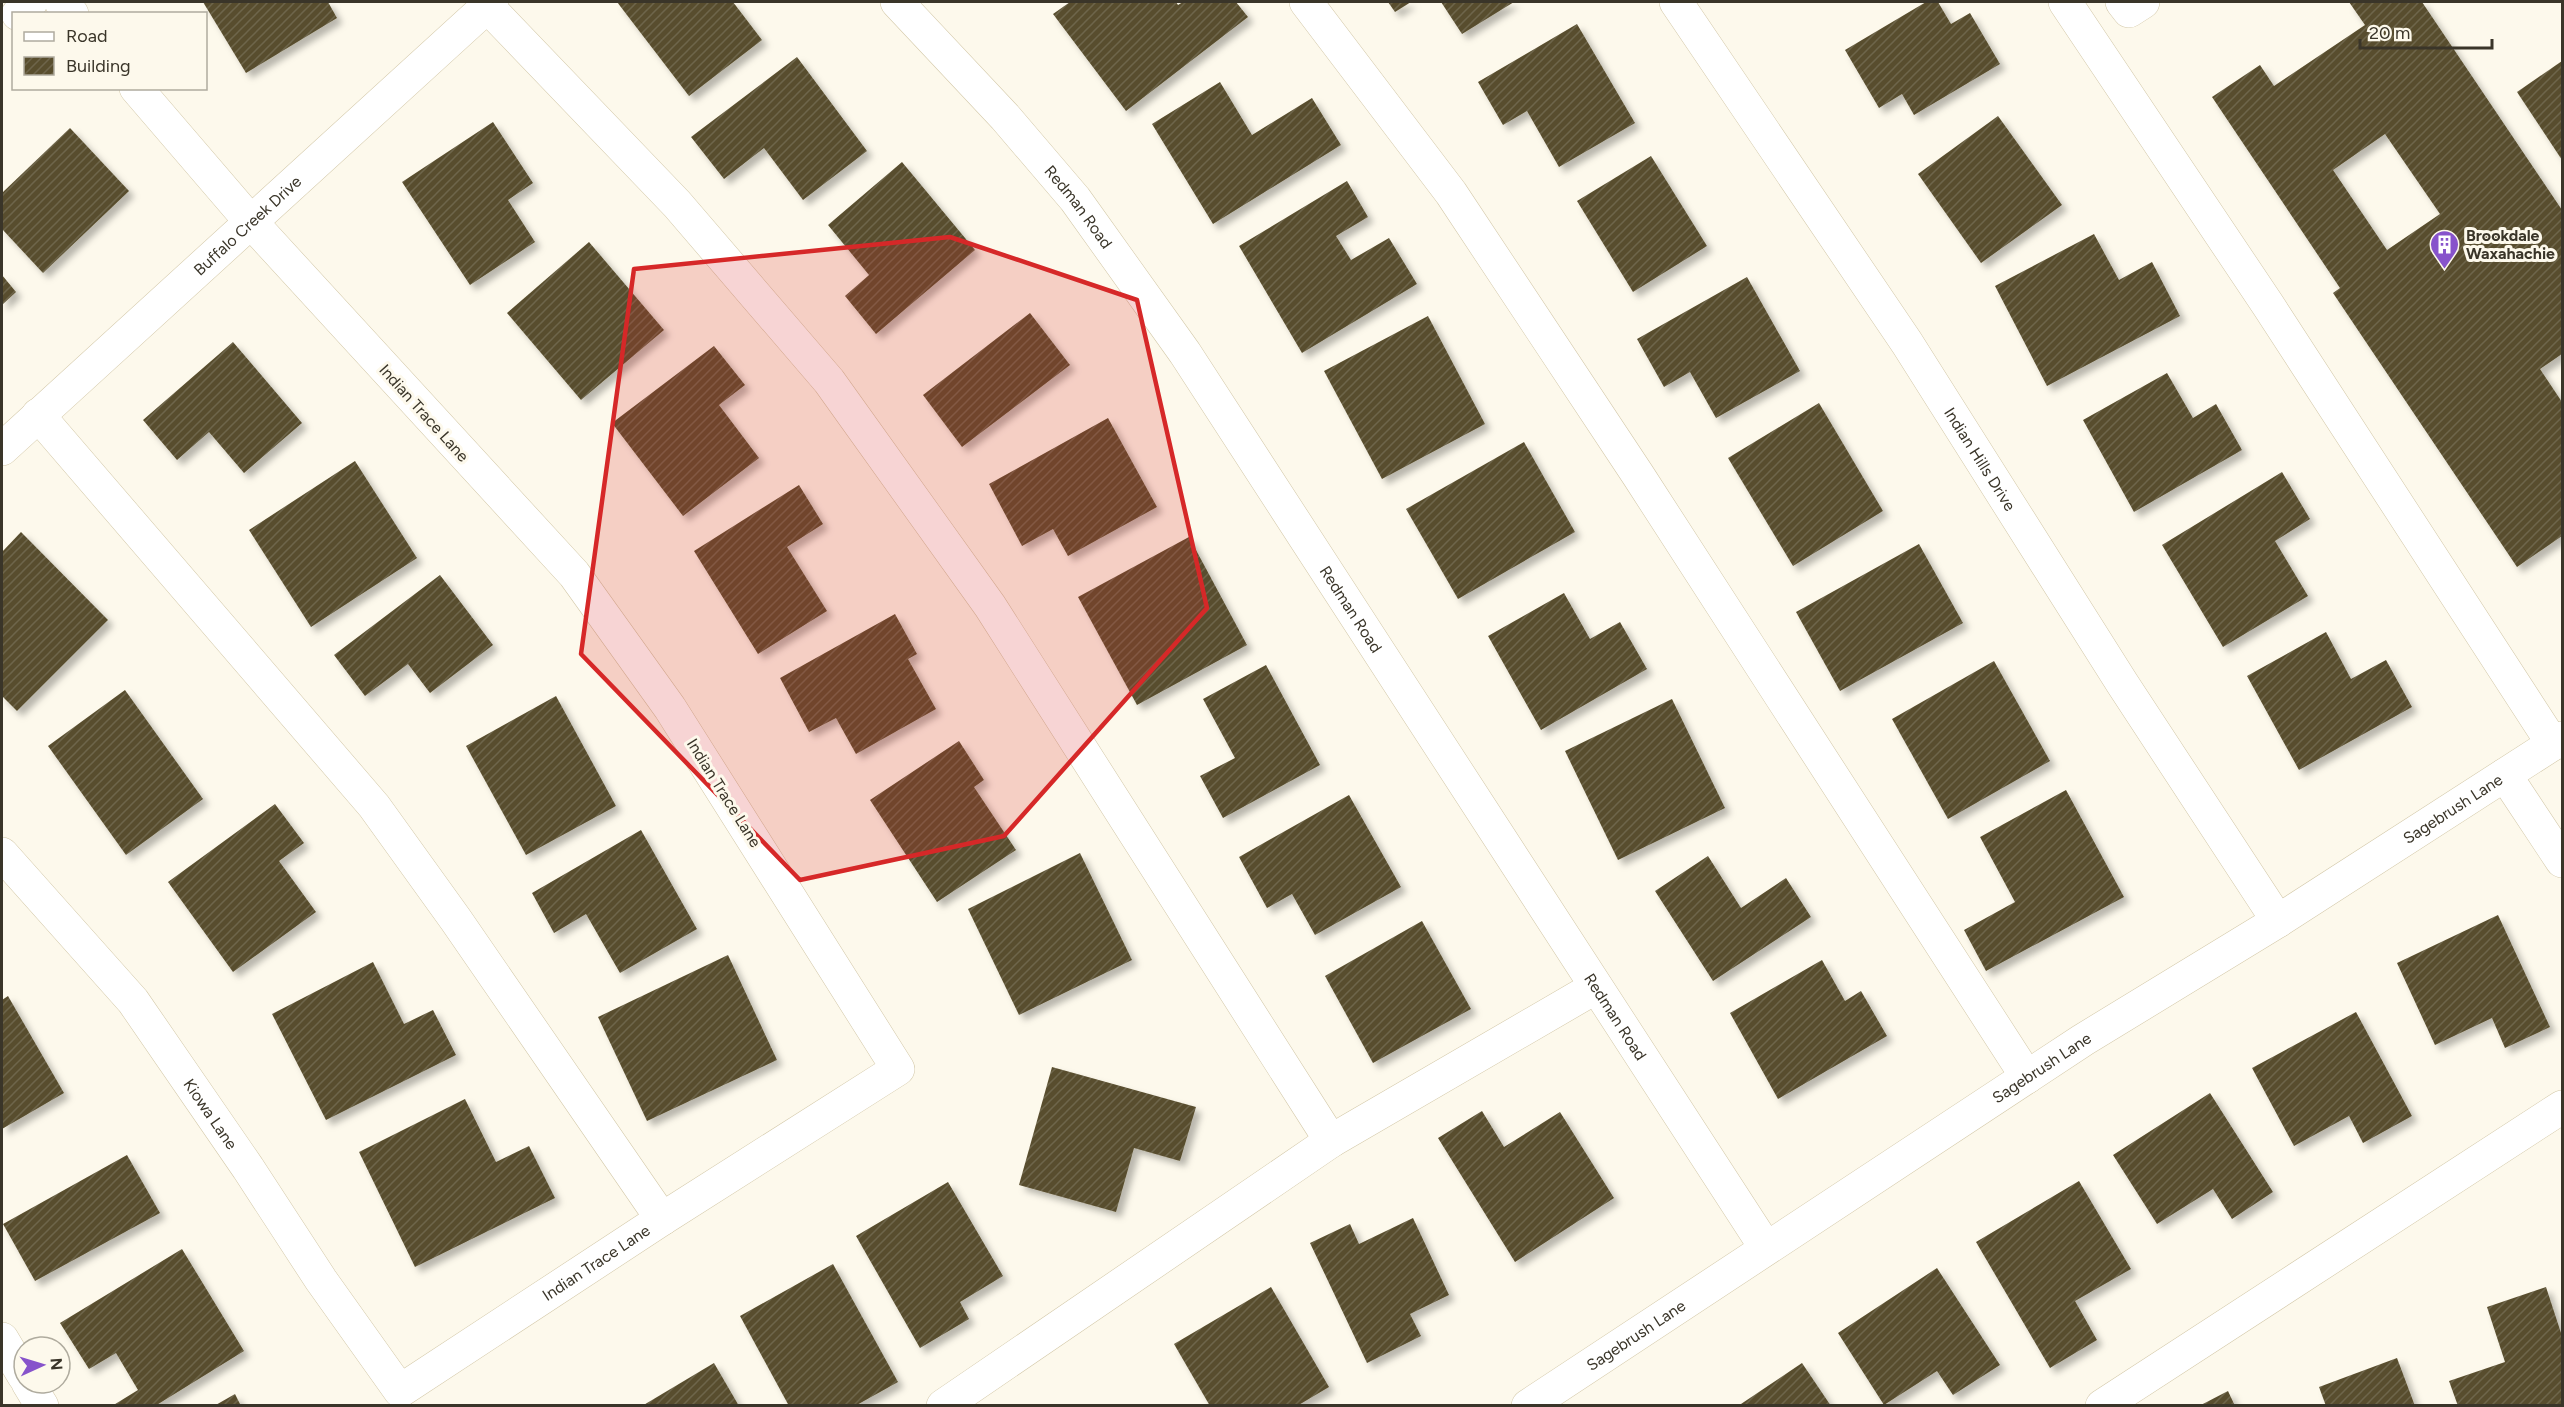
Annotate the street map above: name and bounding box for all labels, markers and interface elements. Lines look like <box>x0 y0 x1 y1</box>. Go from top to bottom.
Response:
legend <box>12 12 207 90</box>
scale bar <box>2360 12 2492 50</box>
text: 20 m <box>2369 22 2410 44</box>
text: Road <box>66 25 107 47</box>
text: Building <box>66 55 131 77</box>
street label: Redman Road <box>1041 161 1117 252</box>
street label: Buffalo Creek Drive <box>190 171 305 279</box>
place label: Brookdale Waxahachie <box>2466 226 2555 263</box>
building icon: Brookdale Waxahachie <box>2429 228 2461 270</box>
street label: Indian Trace Lane <box>375 360 473 466</box>
street label: Indian Hills Drive <box>1941 404 2020 514</box>
street label: Redman Road <box>1316 562 1386 656</box>
street label: Indian Trace Lane <box>683 735 765 851</box>
street label: Sagebrush Lane <box>2399 769 2506 847</box>
street label: Redman Road <box>1581 970 1651 1064</box>
street label: Sagebrush Lane <box>1988 1028 2094 1107</box>
street label: Kiowa Lane <box>180 1075 242 1153</box>
street label: Indian Trace Lane <box>539 1220 653 1305</box>
street label: Sagebrush Lane <box>1583 1295 1689 1374</box>
north arrow <box>12 1335 72 1395</box>
text: N <box>47 1357 66 1371</box>

